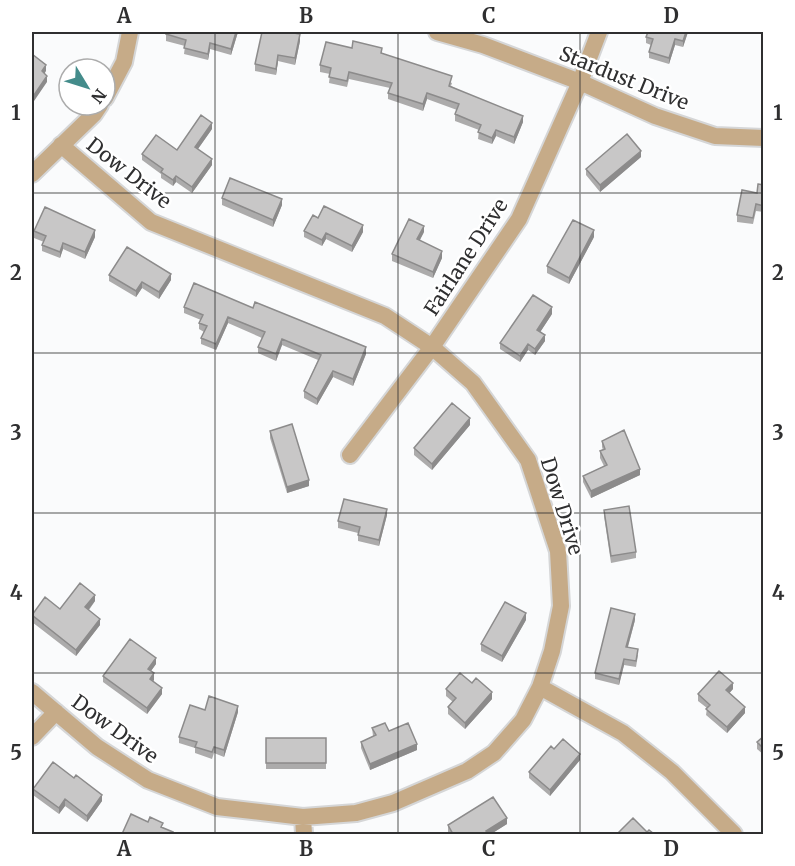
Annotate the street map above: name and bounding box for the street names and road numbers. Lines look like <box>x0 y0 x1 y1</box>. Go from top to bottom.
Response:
street label: Stardust Drive <box>556 40 693 115</box>
street label: Dow Drive <box>82 132 177 213</box>
street label: Fairlane Drive <box>418 194 513 320</box>
street label: Dow Drive <box>536 454 589 558</box>
street label: Dow Drive <box>67 689 163 768</box>

